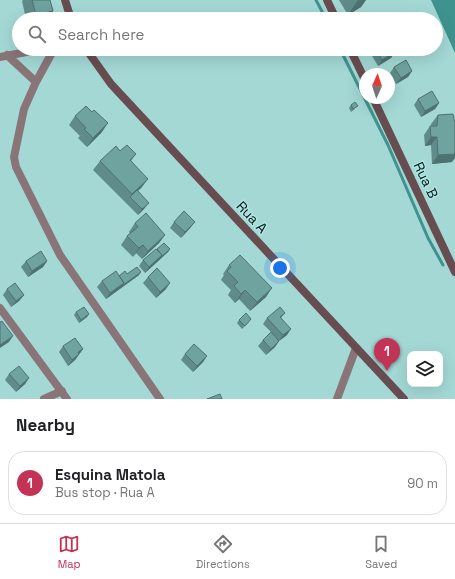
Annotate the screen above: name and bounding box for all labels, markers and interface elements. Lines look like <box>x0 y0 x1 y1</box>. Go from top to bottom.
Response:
search box <box>12 12 443 56</box>
icon: search <box>26 23 48 45</box>
text: Search here <box>58 25 144 44</box>
north arrow <box>359 68 395 104</box>
street label: Rua B <box>410 159 442 201</box>
street label: Rua A <box>233 197 272 237</box>
your location <box>270 258 290 278</box>
pin: 1 <box>374 338 400 371</box>
map controls <box>407 351 443 387</box>
button: layers <box>407 351 443 387</box>
text: Nearby <box>16 414 75 436</box>
text: Esquina Matola <box>55 465 165 484</box>
text: 1 <box>27 475 33 492</box>
text: 90 m <box>407 475 438 492</box>
text: Bus stop · Rua A <box>55 484 155 501</box>
tab: Map <box>58 533 81 571</box>
tab: Directions <box>196 533 250 571</box>
tab: Saved <box>365 533 397 571</box>

